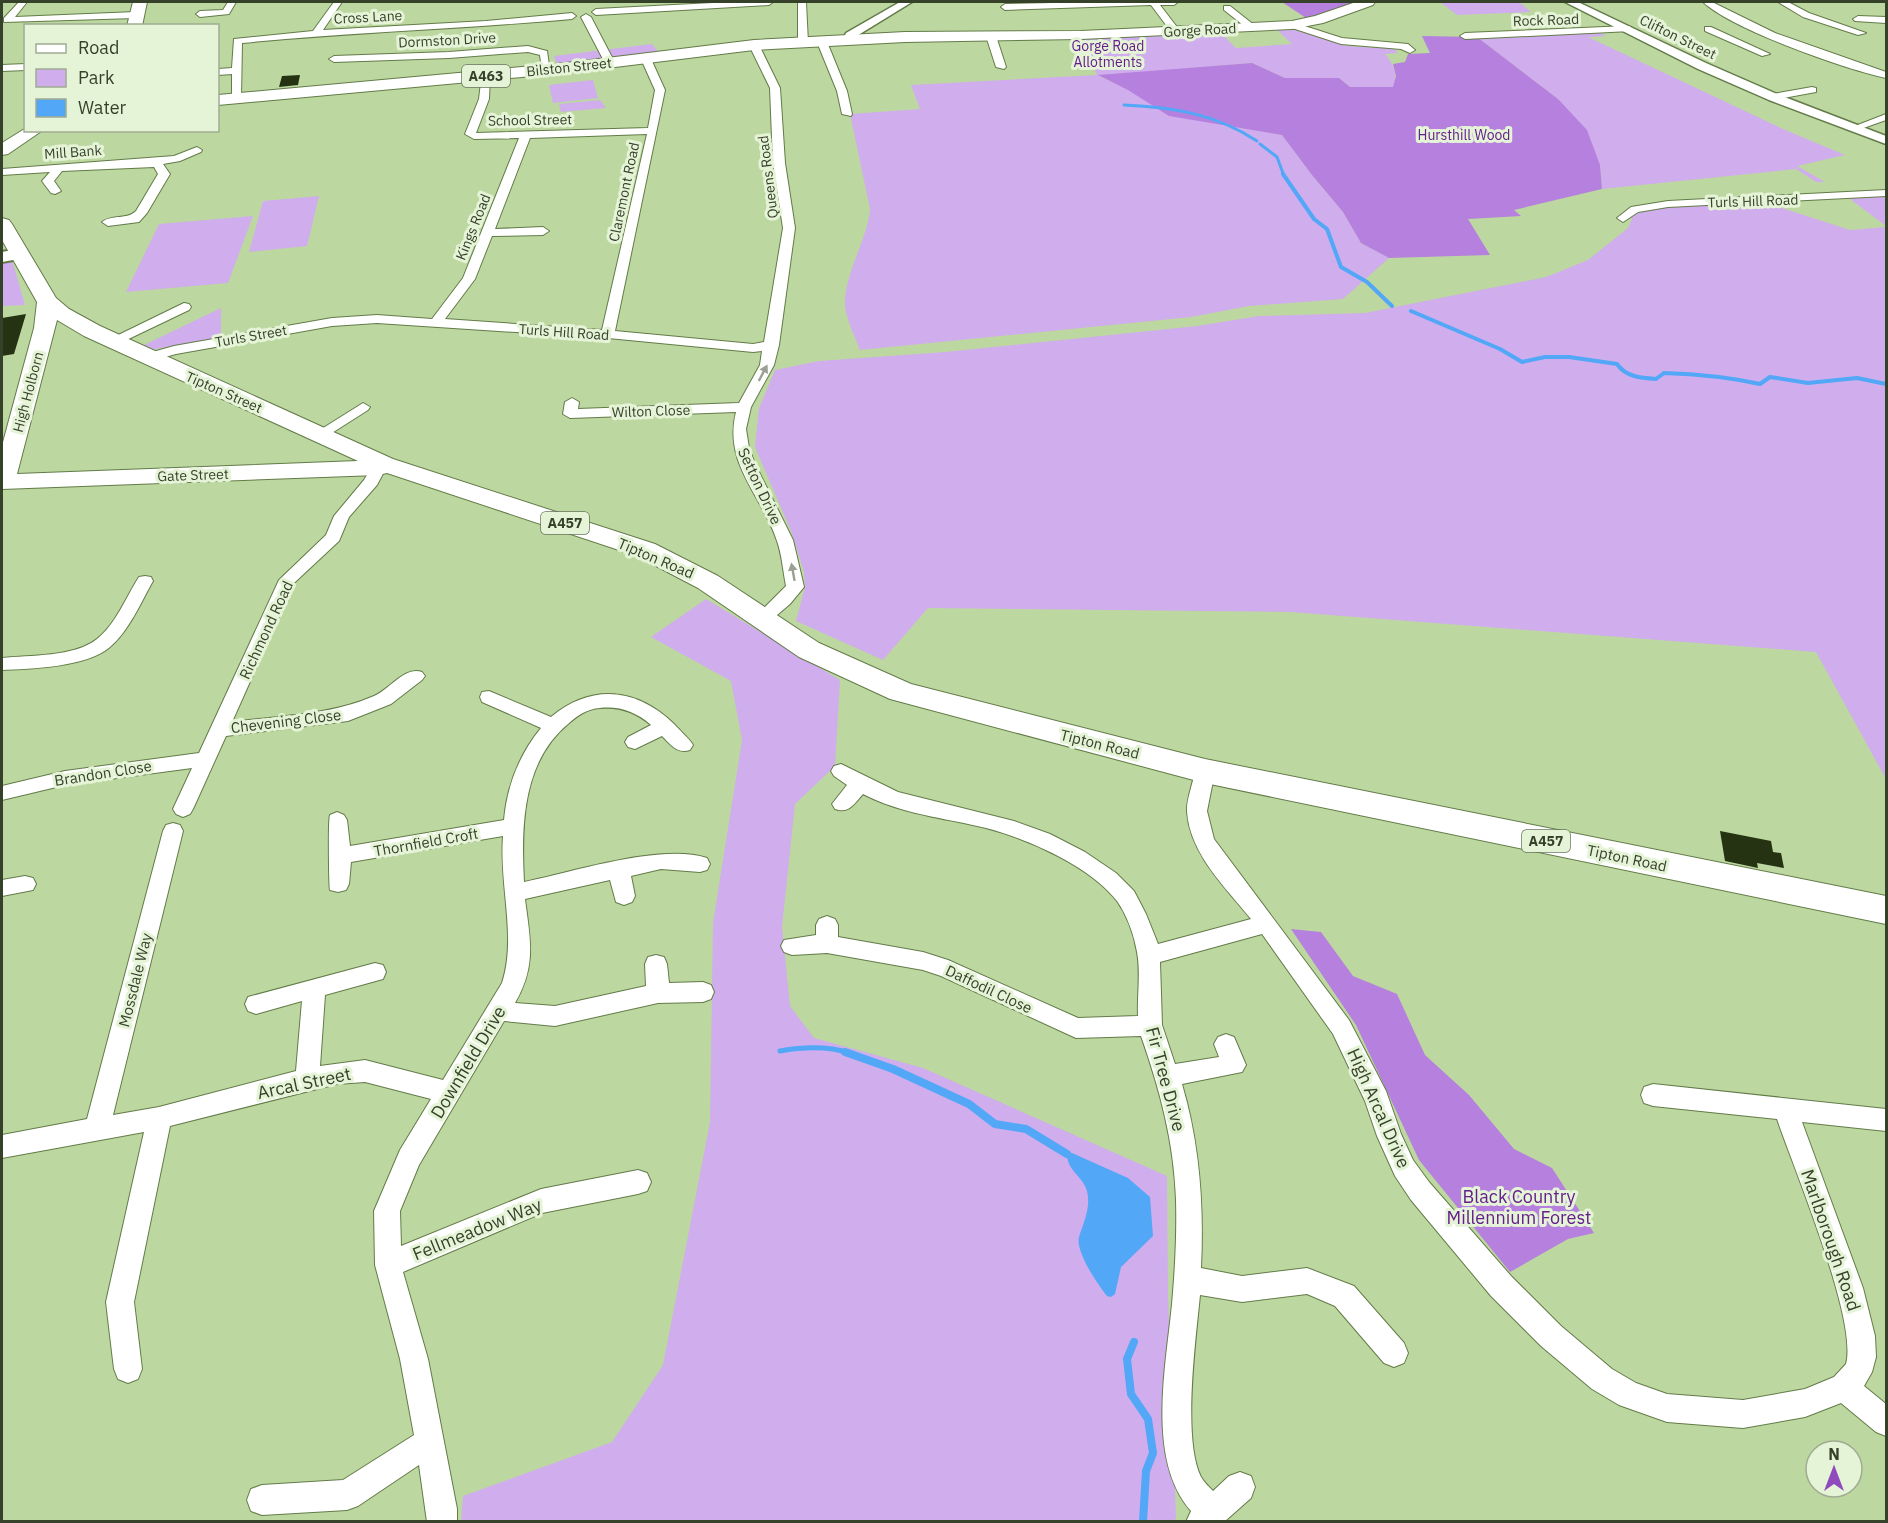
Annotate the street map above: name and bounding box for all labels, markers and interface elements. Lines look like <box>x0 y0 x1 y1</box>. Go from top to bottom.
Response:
street label: Cross Lane <box>333 6 403 28</box>
street label: Rock Road <box>1512 10 1580 30</box>
street label: Clifton Street <box>1637 11 1719 63</box>
street label: Gorge Road <box>1163 19 1237 41</box>
legend <box>24 24 219 132</box>
street label: Dormston Drive <box>398 28 497 52</box>
text: Road <box>78 36 119 59</box>
park label: Gorge Road Allotments <box>1072 37 1144 71</box>
street label: Bilston Street <box>526 54 613 80</box>
road number: A463 <box>462 65 510 87</box>
text: Park <box>78 66 115 89</box>
text: Water <box>78 96 127 119</box>
street label: School Street <box>488 110 572 130</box>
park label: Hursthill Wood <box>1418 126 1511 144</box>
street label: Queens Road <box>754 134 782 220</box>
street label: Mill Bank <box>44 141 103 163</box>
street label: Claremont Road <box>605 141 643 243</box>
street label: Turls Hill Road <box>1707 190 1799 212</box>
street label: Kings Road <box>452 191 494 263</box>
street label: Turls Hill Road <box>518 320 610 344</box>
street label: Turls Street <box>214 321 288 351</box>
street label: High Holborn <box>9 350 47 434</box>
one-way arrow <box>758 364 768 381</box>
street label: Tipton Street <box>183 367 265 417</box>
street label: Wilton Close <box>611 401 691 421</box>
street label: Setton Drive <box>734 445 786 527</box>
street label: Gate Street <box>157 465 229 485</box>
road number: A457 <box>541 512 589 534</box>
street label: Tipton Road <box>615 533 697 583</box>
one-way arrow <box>788 563 797 582</box>
street label: Richmond Road <box>235 578 297 682</box>
street label: Chevening Close <box>230 705 342 737</box>
street label: Tipton Road <box>1058 725 1142 763</box>
street label: Brandon Close <box>53 756 153 790</box>
street label: Thornfield Croft <box>372 823 480 861</box>
road number: A457 <box>1522 830 1570 852</box>
street label: Tipton Road <box>1585 840 1669 876</box>
street label: Mossdale Way <box>114 930 156 1029</box>
street label: Daffodil Close <box>943 961 1035 1017</box>
street label: Downfield Drive <box>425 1001 511 1123</box>
street label: Fir Tree Drive <box>1141 1024 1191 1134</box>
street label: High Arcal Drive <box>1342 1044 1416 1172</box>
street label: Arcal Street <box>255 1062 353 1104</box>
street label: Marlborough Road <box>1796 1166 1866 1314</box>
park label: Black Country Millennium Forest <box>1447 1185 1591 1229</box>
street label: Fellmeadow Way <box>409 1193 545 1265</box>
north arrow <box>1804 1439 1864 1499</box>
text: N <box>1828 1444 1840 1464</box>

